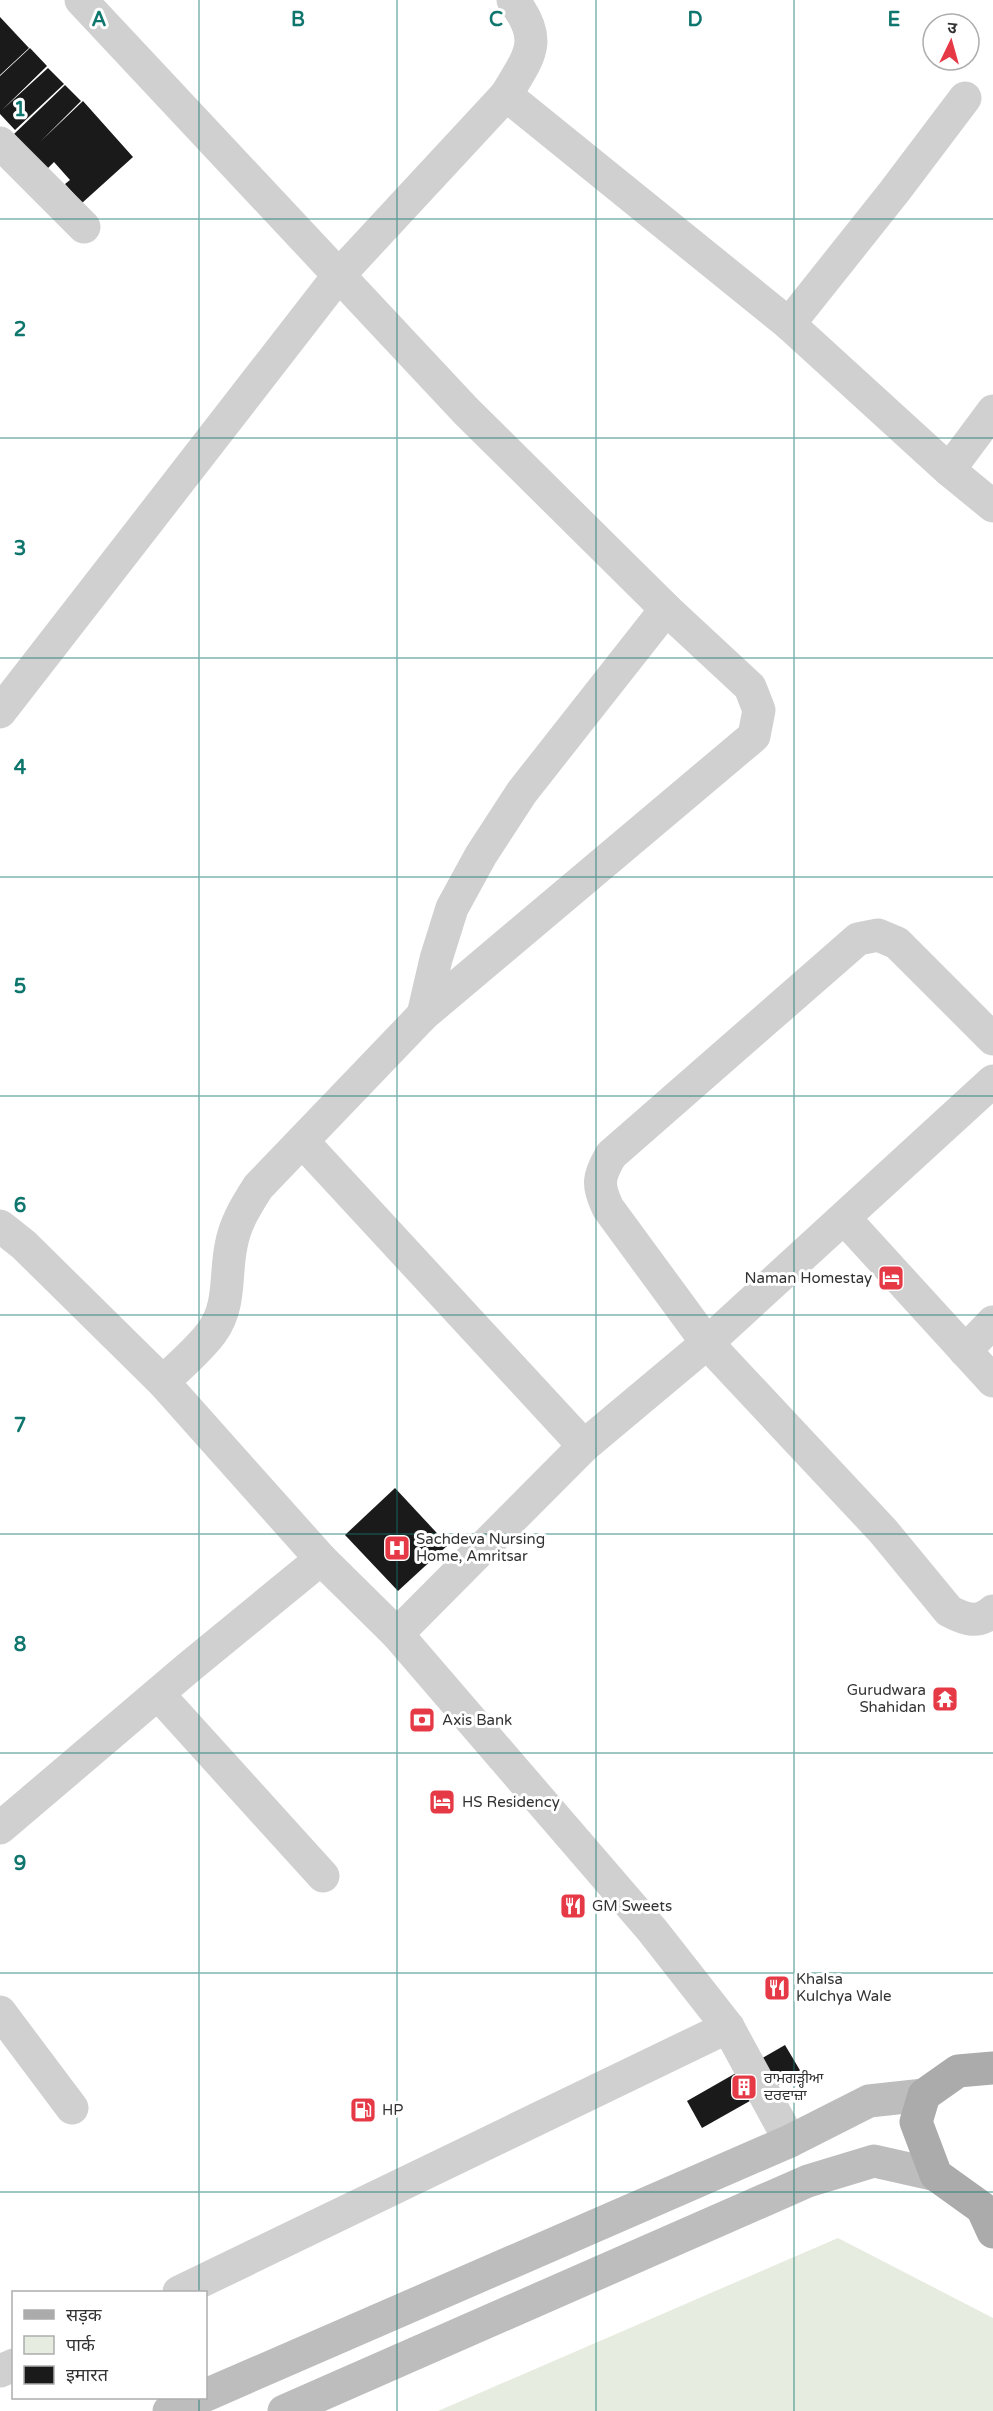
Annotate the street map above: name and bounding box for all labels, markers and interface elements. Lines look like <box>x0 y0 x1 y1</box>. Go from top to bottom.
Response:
text: A <box>92 8 107 32</box>
text: B <box>291 8 305 32</box>
text: C <box>489 8 503 32</box>
text: D <box>687 8 703 32</box>
text: E <box>888 8 901 32</box>
north arrow <box>921 12 981 72</box>
text: उ <box>947 18 958 38</box>
text: 1 <box>14 98 26 122</box>
text: 2 <box>14 318 26 342</box>
text: 3 <box>14 537 26 561</box>
text: 4 <box>14 756 27 780</box>
text: 5 <box>14 975 26 999</box>
text: 6 <box>14 1194 26 1218</box>
hotel icon: Naman Homestay <box>876 1263 906 1293</box>
place label: Naman Homestay <box>745 1269 872 1287</box>
text: 7 <box>14 1414 26 1438</box>
place label: Sachdeva Nursing Home, Amritsar <box>416 1530 545 1565</box>
hospital icon: Sachdeva Nursing Home, Amritsar <box>382 1533 412 1563</box>
text: 8 <box>14 1633 26 1657</box>
place label: Gurudwara Shahidan <box>847 1681 926 1716</box>
temple icon: Gurudwara Shahidan <box>930 1684 960 1714</box>
bank icon: Axis Bank <box>407 1705 437 1735</box>
place label: Axis Bank <box>442 1711 512 1729</box>
hotel icon: HS Residency <box>427 1787 457 1817</box>
place label: HS Residency <box>462 1793 560 1811</box>
text: 9 <box>14 1852 26 1876</box>
restaurant icon: GM Sweets <box>558 1891 588 1921</box>
place label: GM Sweets <box>592 1897 672 1915</box>
place label: Khalsa Kulchya Wale <box>796 1970 891 2005</box>
restaurant icon: Khalsa Kulchya Wale <box>762 1973 792 2003</box>
place label: ਰਾਮਗੜ੍ਹੀਆ ਦਰਵਾਜ਼ਾ <box>763 2069 824 2104</box>
building icon: ਰਾਮਗੜ੍ਹੀਆ ਦਰਵਾਜ਼ਾ <box>729 2072 759 2102</box>
fuel station icon: HP <box>348 2095 378 2125</box>
place label: HP <box>382 2101 403 2119</box>
legend <box>12 2291 207 2399</box>
text: सड़क <box>66 2304 103 2326</box>
text: पार्क <box>66 2334 96 2356</box>
text: इमारत <box>66 2364 109 2386</box>

